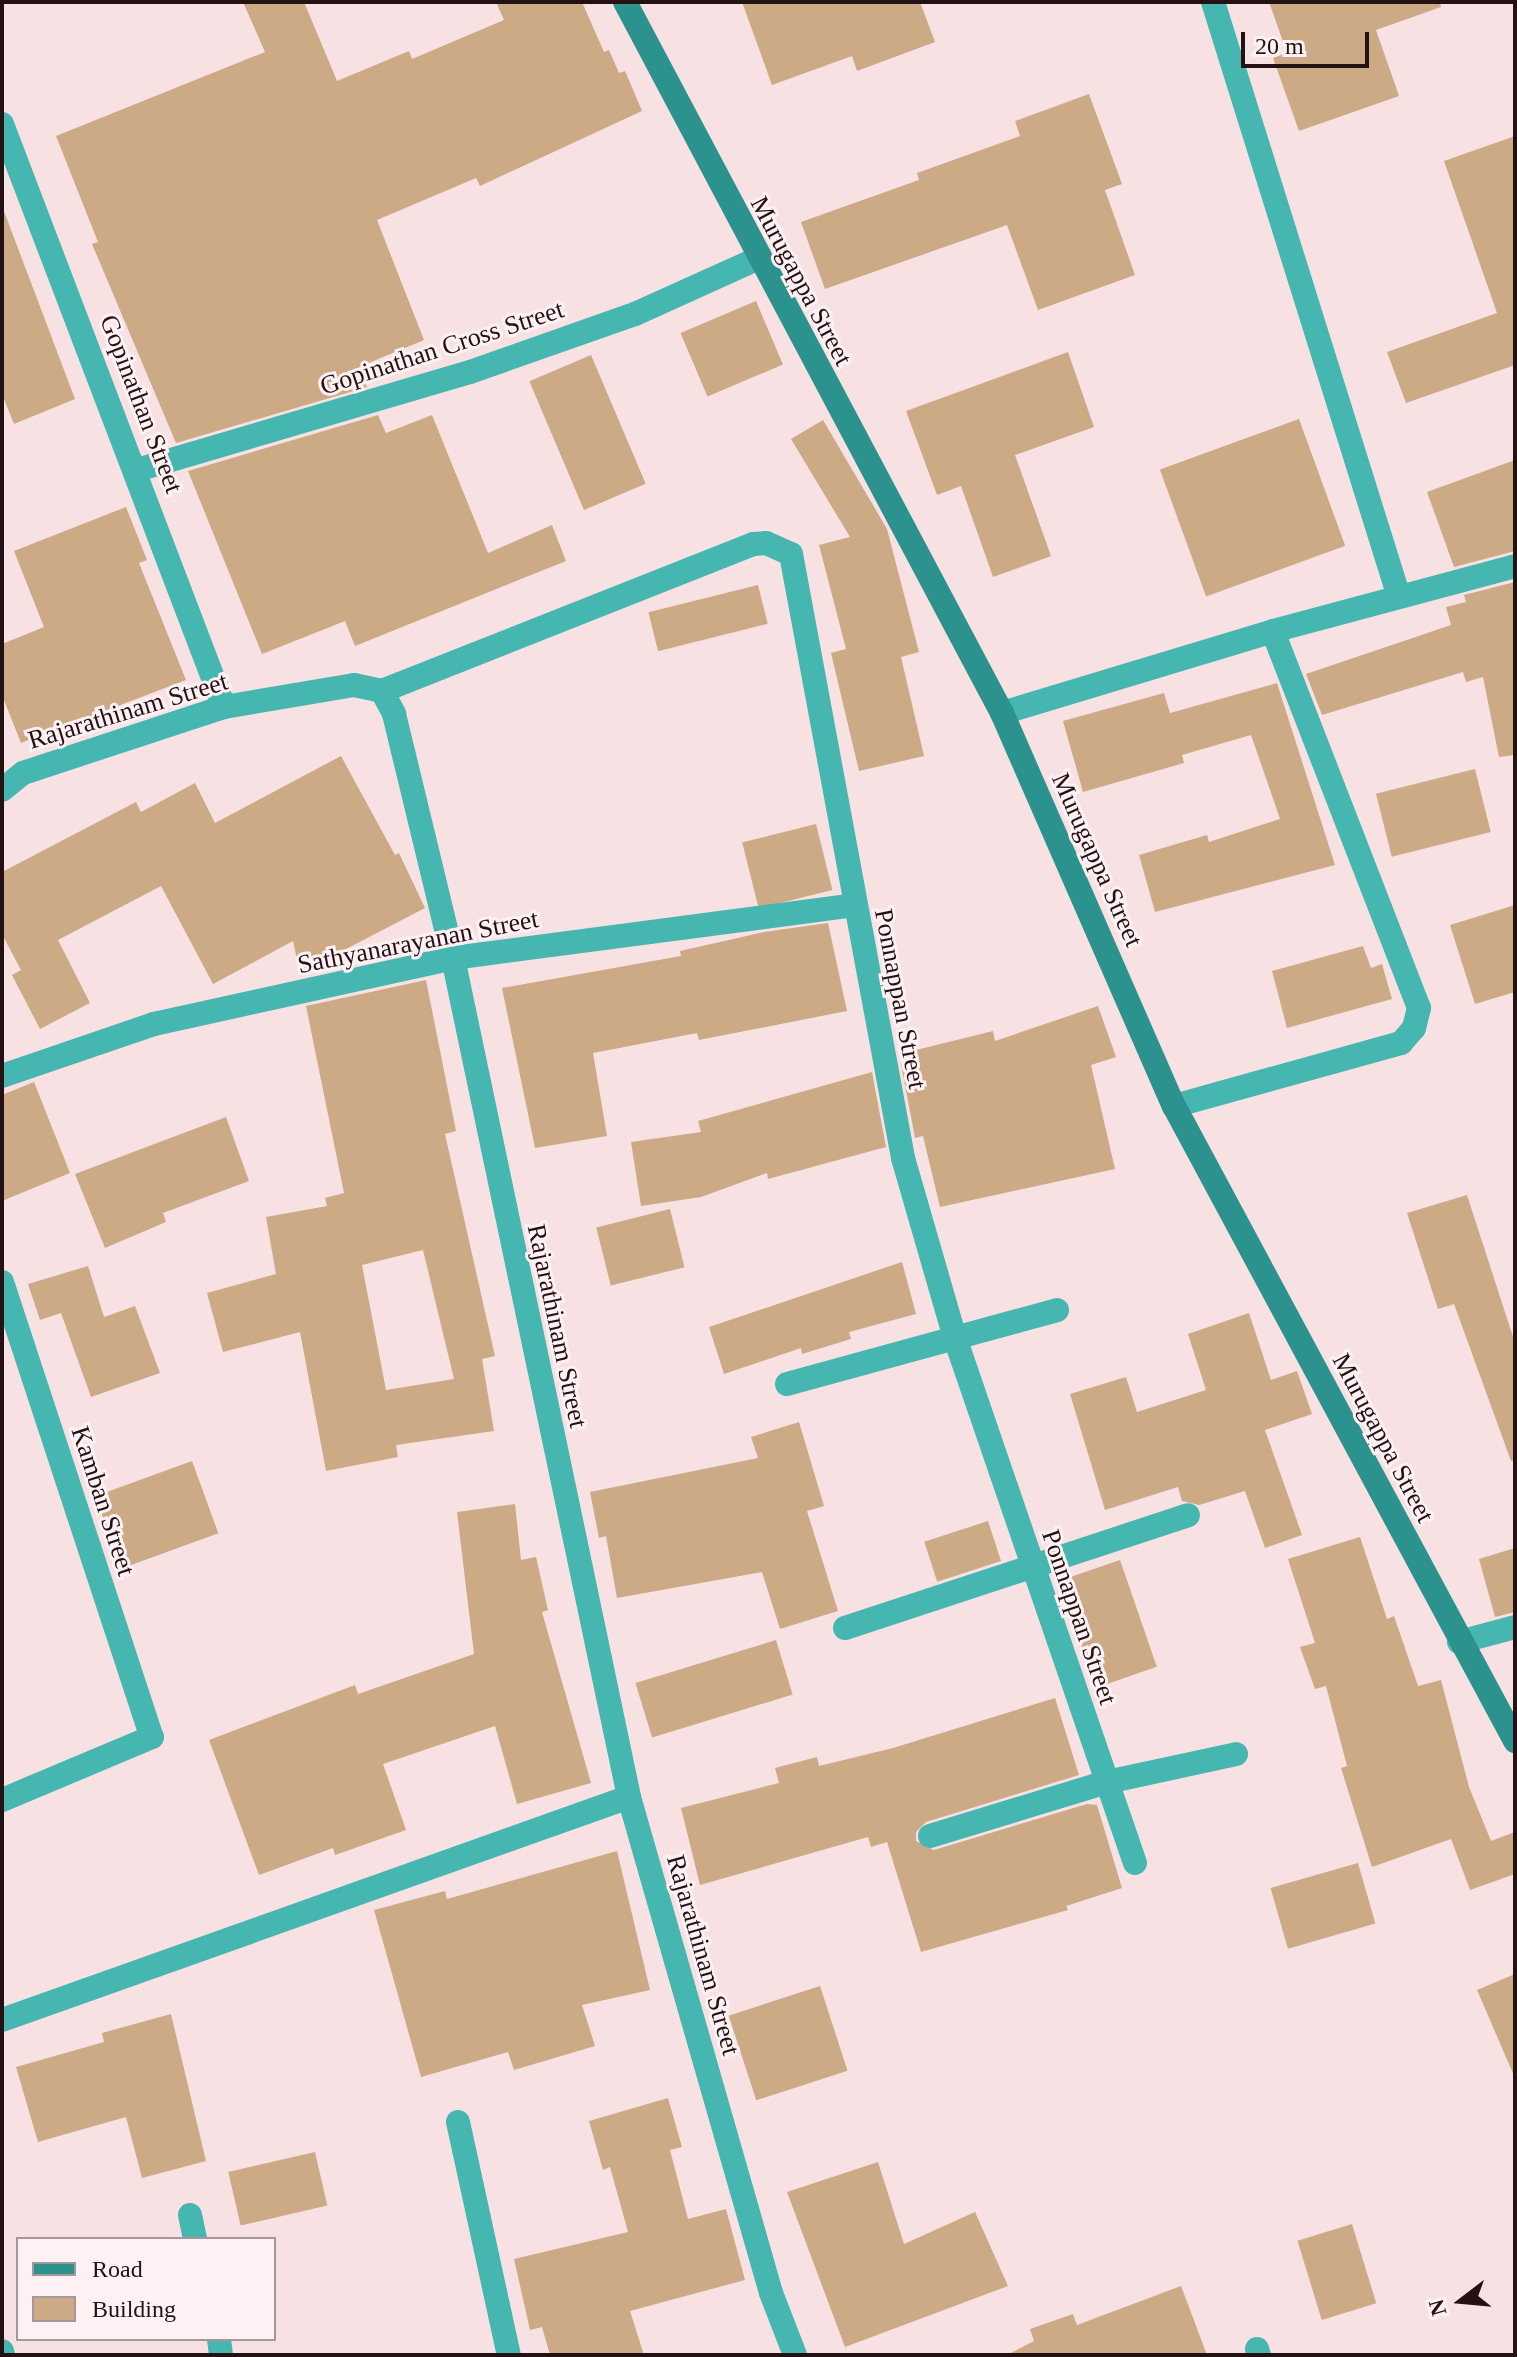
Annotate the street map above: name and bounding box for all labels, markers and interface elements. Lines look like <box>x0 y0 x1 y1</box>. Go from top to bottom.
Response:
scale bar <box>1245 16 1373 66</box>
text: 20 m <box>1255 33 1304 59</box>
street label: Murugappa Street <box>743 191 859 371</box>
street label: Gopinathan Cross Street <box>316 294 568 402</box>
street label: Gopinathan Street <box>93 310 189 498</box>
street label: Rajarathinam Street <box>24 666 232 756</box>
street label: Murugappa Street <box>1045 768 1149 952</box>
street label: Sathyanarayanan Street <box>295 903 541 981</box>
street label: Ponnappan Street <box>867 906 933 1092</box>
street label: Rajarathinam Street <box>520 1221 594 1431</box>
street label: Murugappa Street <box>1325 1348 1441 1528</box>
street label: Kamban Street <box>64 1422 142 1580</box>
street label: Ponnappan Street <box>1035 1526 1123 1708</box>
street label: Rajarathinam Street <box>659 1851 747 2059</box>
legend <box>16 2237 276 2341</box>
text: Road <box>92 2256 143 2282</box>
north arrow <box>1421 2261 1501 2341</box>
text: Building <box>92 2296 176 2322</box>
text: N <box>1423 2297 1452 2319</box>

